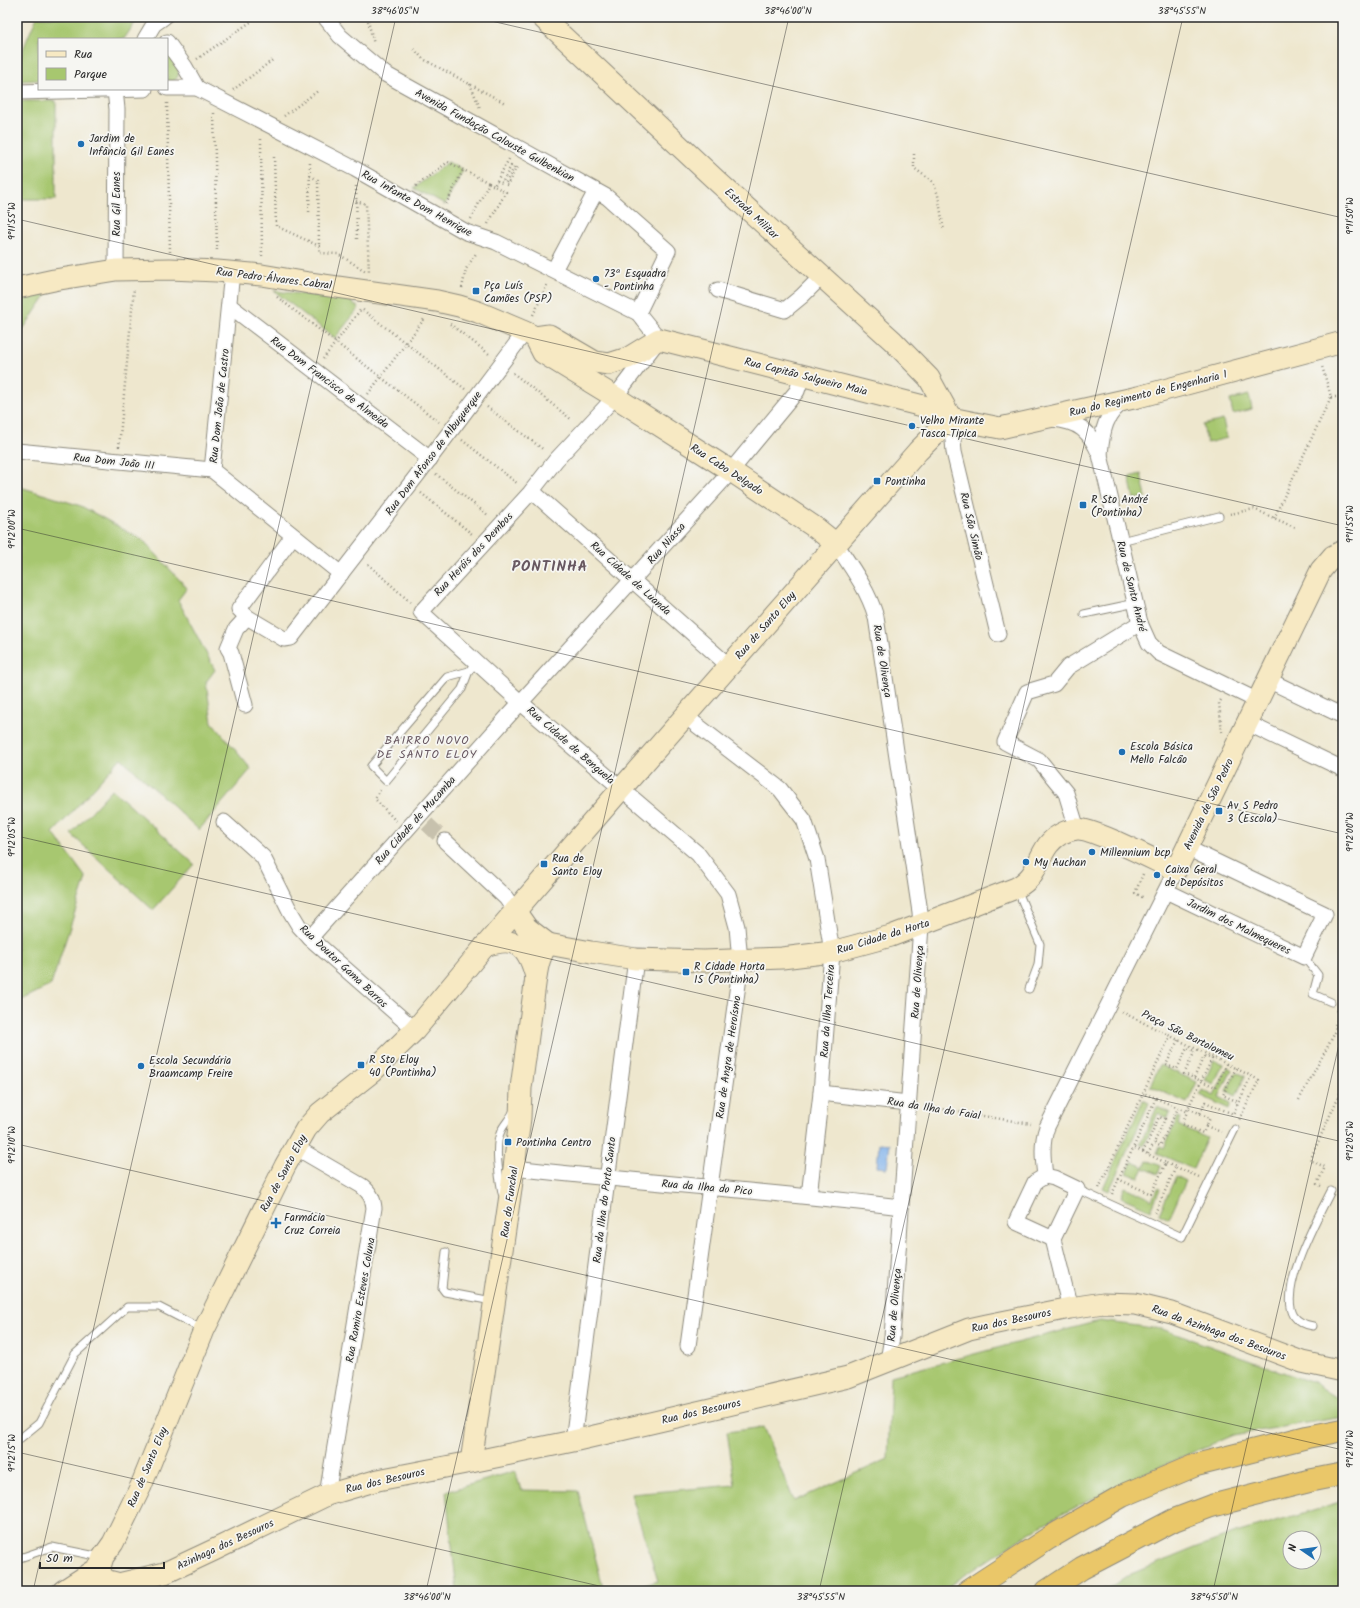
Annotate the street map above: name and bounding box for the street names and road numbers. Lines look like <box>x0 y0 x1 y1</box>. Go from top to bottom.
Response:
street label: Avenida Fundação Calouste Gulbenkian <box>411 84 578 187</box>
street label: Rua Infante Dom Henrique <box>358 166 475 242</box>
street label: Rua Gil Eanes <box>108 171 126 236</box>
street label: Estrada Militar <box>720 184 784 245</box>
street label: Rua Pedro Álvares Cabral <box>215 263 333 295</box>
street label: Rua Dom Francisco de Almeida <box>266 332 393 434</box>
street label: Rua Dom João de Castro <box>205 348 235 464</box>
street label: Rua Capitão Salgueiro Maia <box>742 353 869 401</box>
street label: Rua do Regimento de Engenharia 1 <box>1067 366 1229 422</box>
street label: Rua Dom Afonso de Albuquerque <box>381 387 487 520</box>
street label: Rua Cabo Delgado <box>686 439 767 500</box>
street label: Rua Dom João III <box>72 449 155 475</box>
street label: Rua São Simão <box>954 491 988 562</box>
street label: Rua Heróis dos Dembos <box>430 508 518 601</box>
street label: Rua Niassa <box>643 519 691 569</box>
street label: Rua Cidade de Luanda <box>586 537 675 620</box>
street label: Rua de Santo André <box>1111 539 1151 635</box>
street label: Rua de Santo Eloy <box>731 587 801 664</box>
street label: Rua de Olivença <box>867 623 897 699</box>
street label: Rua Cidade de Benguela <box>522 702 619 789</box>
street label: Avenida de São Pedro <box>1179 755 1239 853</box>
street label: Rua Cidade de Mucamba <box>371 772 461 869</box>
street label: Jardim dos Malmequeres <box>1183 894 1294 960</box>
street label: Rua Cidade da Horta <box>835 914 932 960</box>
street label: Rua Doutor Gama Barros <box>295 921 392 1013</box>
street label: Rua de Olivença <box>906 945 930 1019</box>
street label: Rua da Ilha Terceira <box>816 964 840 1058</box>
street label: Rua de Angra de Heroísmo <box>711 994 747 1120</box>
street label: Praça São Bartolomeu <box>1138 1006 1238 1067</box>
street label: Rua da Ilha do Faial <box>886 1093 982 1125</box>
street label: Rua de Santo Eloy <box>256 1131 312 1216</box>
street label: Rua da Ilha do Porto Santo <box>588 1136 622 1264</box>
street label: Rua do Funchal <box>496 1165 524 1239</box>
street label: Rua da Ilha do Pico <box>661 1175 753 1201</box>
street label: Rua Ramiro Esteves Coluna <box>341 1236 381 1364</box>
street label: Rua de Olivença <box>883 1268 907 1343</box>
street label: Rua da Azinhaga dos Besouros <box>1149 1300 1289 1366</box>
street label: Rua dos Besouros <box>970 1304 1053 1338</box>
street label: Rua dos Besouros <box>660 1394 743 1430</box>
street label: Rua de Santo Eloy <box>123 1424 173 1510</box>
street label: Rua dos Besouros <box>344 1463 427 1499</box>
street label: Azinhaga dos Besouros <box>174 1514 277 1575</box>

